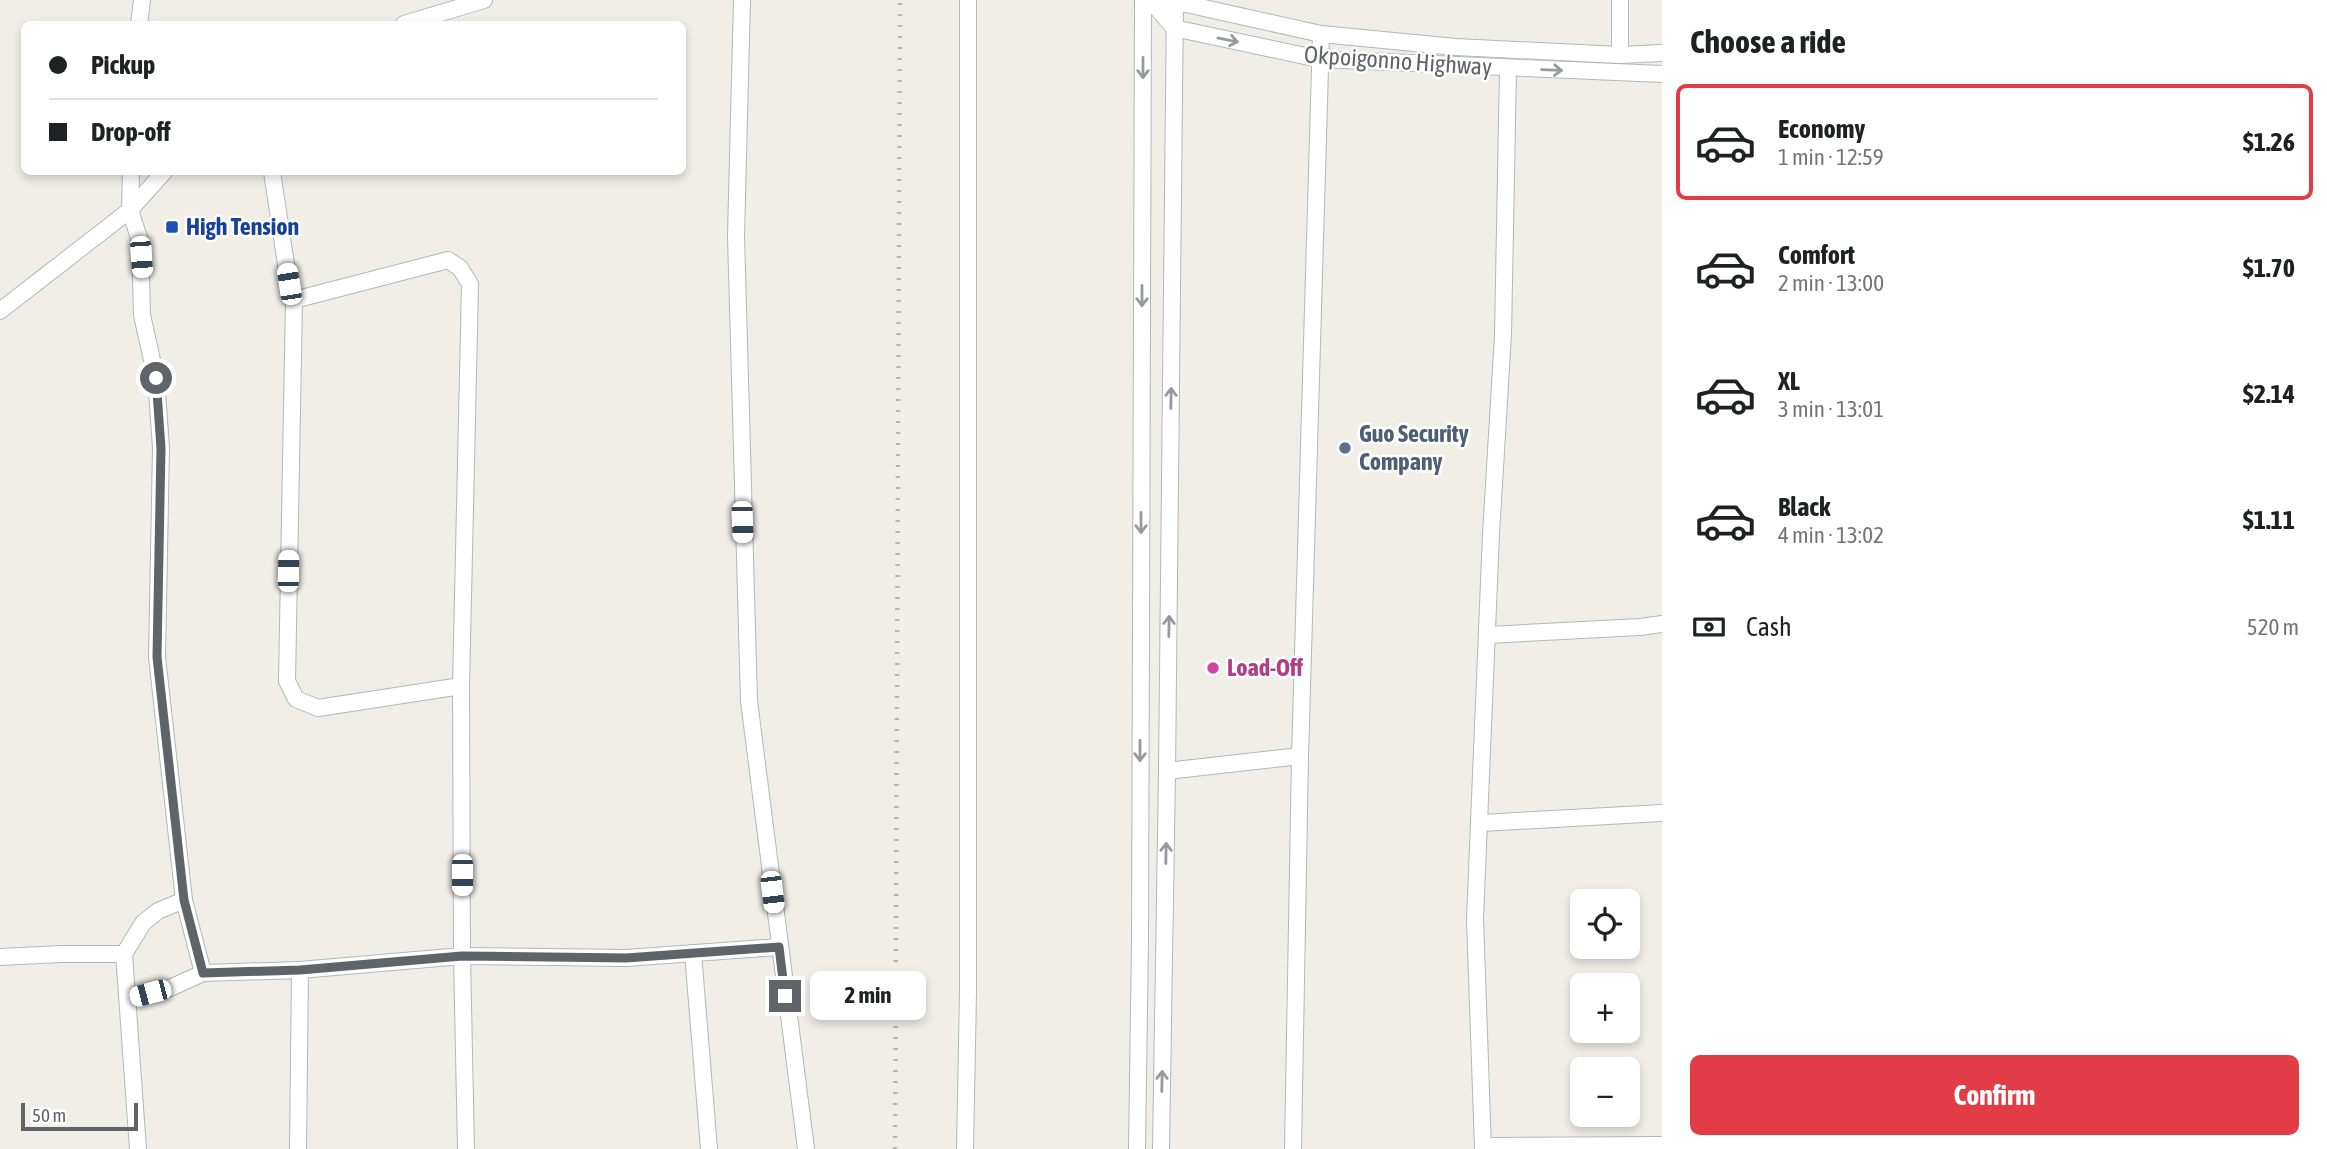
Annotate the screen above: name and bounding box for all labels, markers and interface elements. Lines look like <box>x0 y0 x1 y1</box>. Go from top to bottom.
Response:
text: Choose a ride <box>1690 23 1846 60</box>
one-way arrow <box>1216 33 1239 47</box>
street label: Okpoigonno Highway <box>1303 40 1493 81</box>
text: Pickup <box>91 50 155 80</box>
one-way arrow <box>1136 56 1150 79</box>
one-way arrow <box>1540 64 1563 77</box>
icon: car <box>1694 111 1757 174</box>
text: Economy <box>1778 114 1865 144</box>
text: Drop-off <box>91 117 171 147</box>
text: $1.26 <box>2243 127 2295 157</box>
text: 1 min · 12:59 <box>1778 144 1884 170</box>
place label: High Tension <box>186 213 299 240</box>
marker: High Tension <box>164 219 180 235</box>
car <box>130 235 153 279</box>
icon: car <box>1694 237 1757 300</box>
text: Comfort <box>1778 240 1855 270</box>
text: $1.70 <box>2243 253 2295 283</box>
car <box>276 262 303 306</box>
text: 2 min · 13:00 <box>1778 270 1884 296</box>
one-way arrow <box>1135 284 1149 307</box>
route start <box>140 362 172 394</box>
icon: car <box>1694 363 1757 426</box>
text: XL <box>1778 366 1800 396</box>
text: $2.14 <box>2243 379 2295 409</box>
one-way arrow <box>1164 387 1178 410</box>
text: 3 min · 13:01 <box>1778 396 1884 422</box>
place label: Guo Security Company <box>1359 420 1469 475</box>
marker: Guo Security Company <box>1337 440 1353 456</box>
icon: car <box>1694 489 1757 552</box>
text: Black <box>1778 492 1830 522</box>
car <box>731 501 754 543</box>
text: $1.11 <box>2243 505 2295 535</box>
one-way arrow <box>1134 511 1148 534</box>
text: 4 min · 13:02 <box>1778 522 1884 548</box>
car <box>278 550 299 592</box>
icon: cash <box>1690 608 1728 646</box>
text: Cash <box>1746 612 1792 642</box>
text: 520 m <box>2247 614 2299 640</box>
one-way arrow <box>1162 615 1176 638</box>
place label: Load-Off <box>1227 654 1304 681</box>
marker: Load-Off <box>1205 660 1221 676</box>
one-way arrow <box>1133 739 1147 762</box>
one-way arrow <box>1159 842 1173 865</box>
car <box>452 854 473 896</box>
car <box>760 870 785 914</box>
map controls <box>1570 889 1640 1127</box>
button: locate <box>1570 889 1640 959</box>
callout: 2 min <box>810 972 925 1020</box>
button: + <box>1570 973 1640 1043</box>
car <box>127 977 174 1009</box>
route end <box>769 980 801 1012</box>
text: 2 min <box>845 982 891 1008</box>
button: Confirm <box>1690 1055 2299 1135</box>
button: − <box>1570 1057 1640 1127</box>
one-way arrow <box>1155 1070 1169 1093</box>
scale bar <box>21 1100 138 1132</box>
text: 50 m <box>32 1104 66 1126</box>

